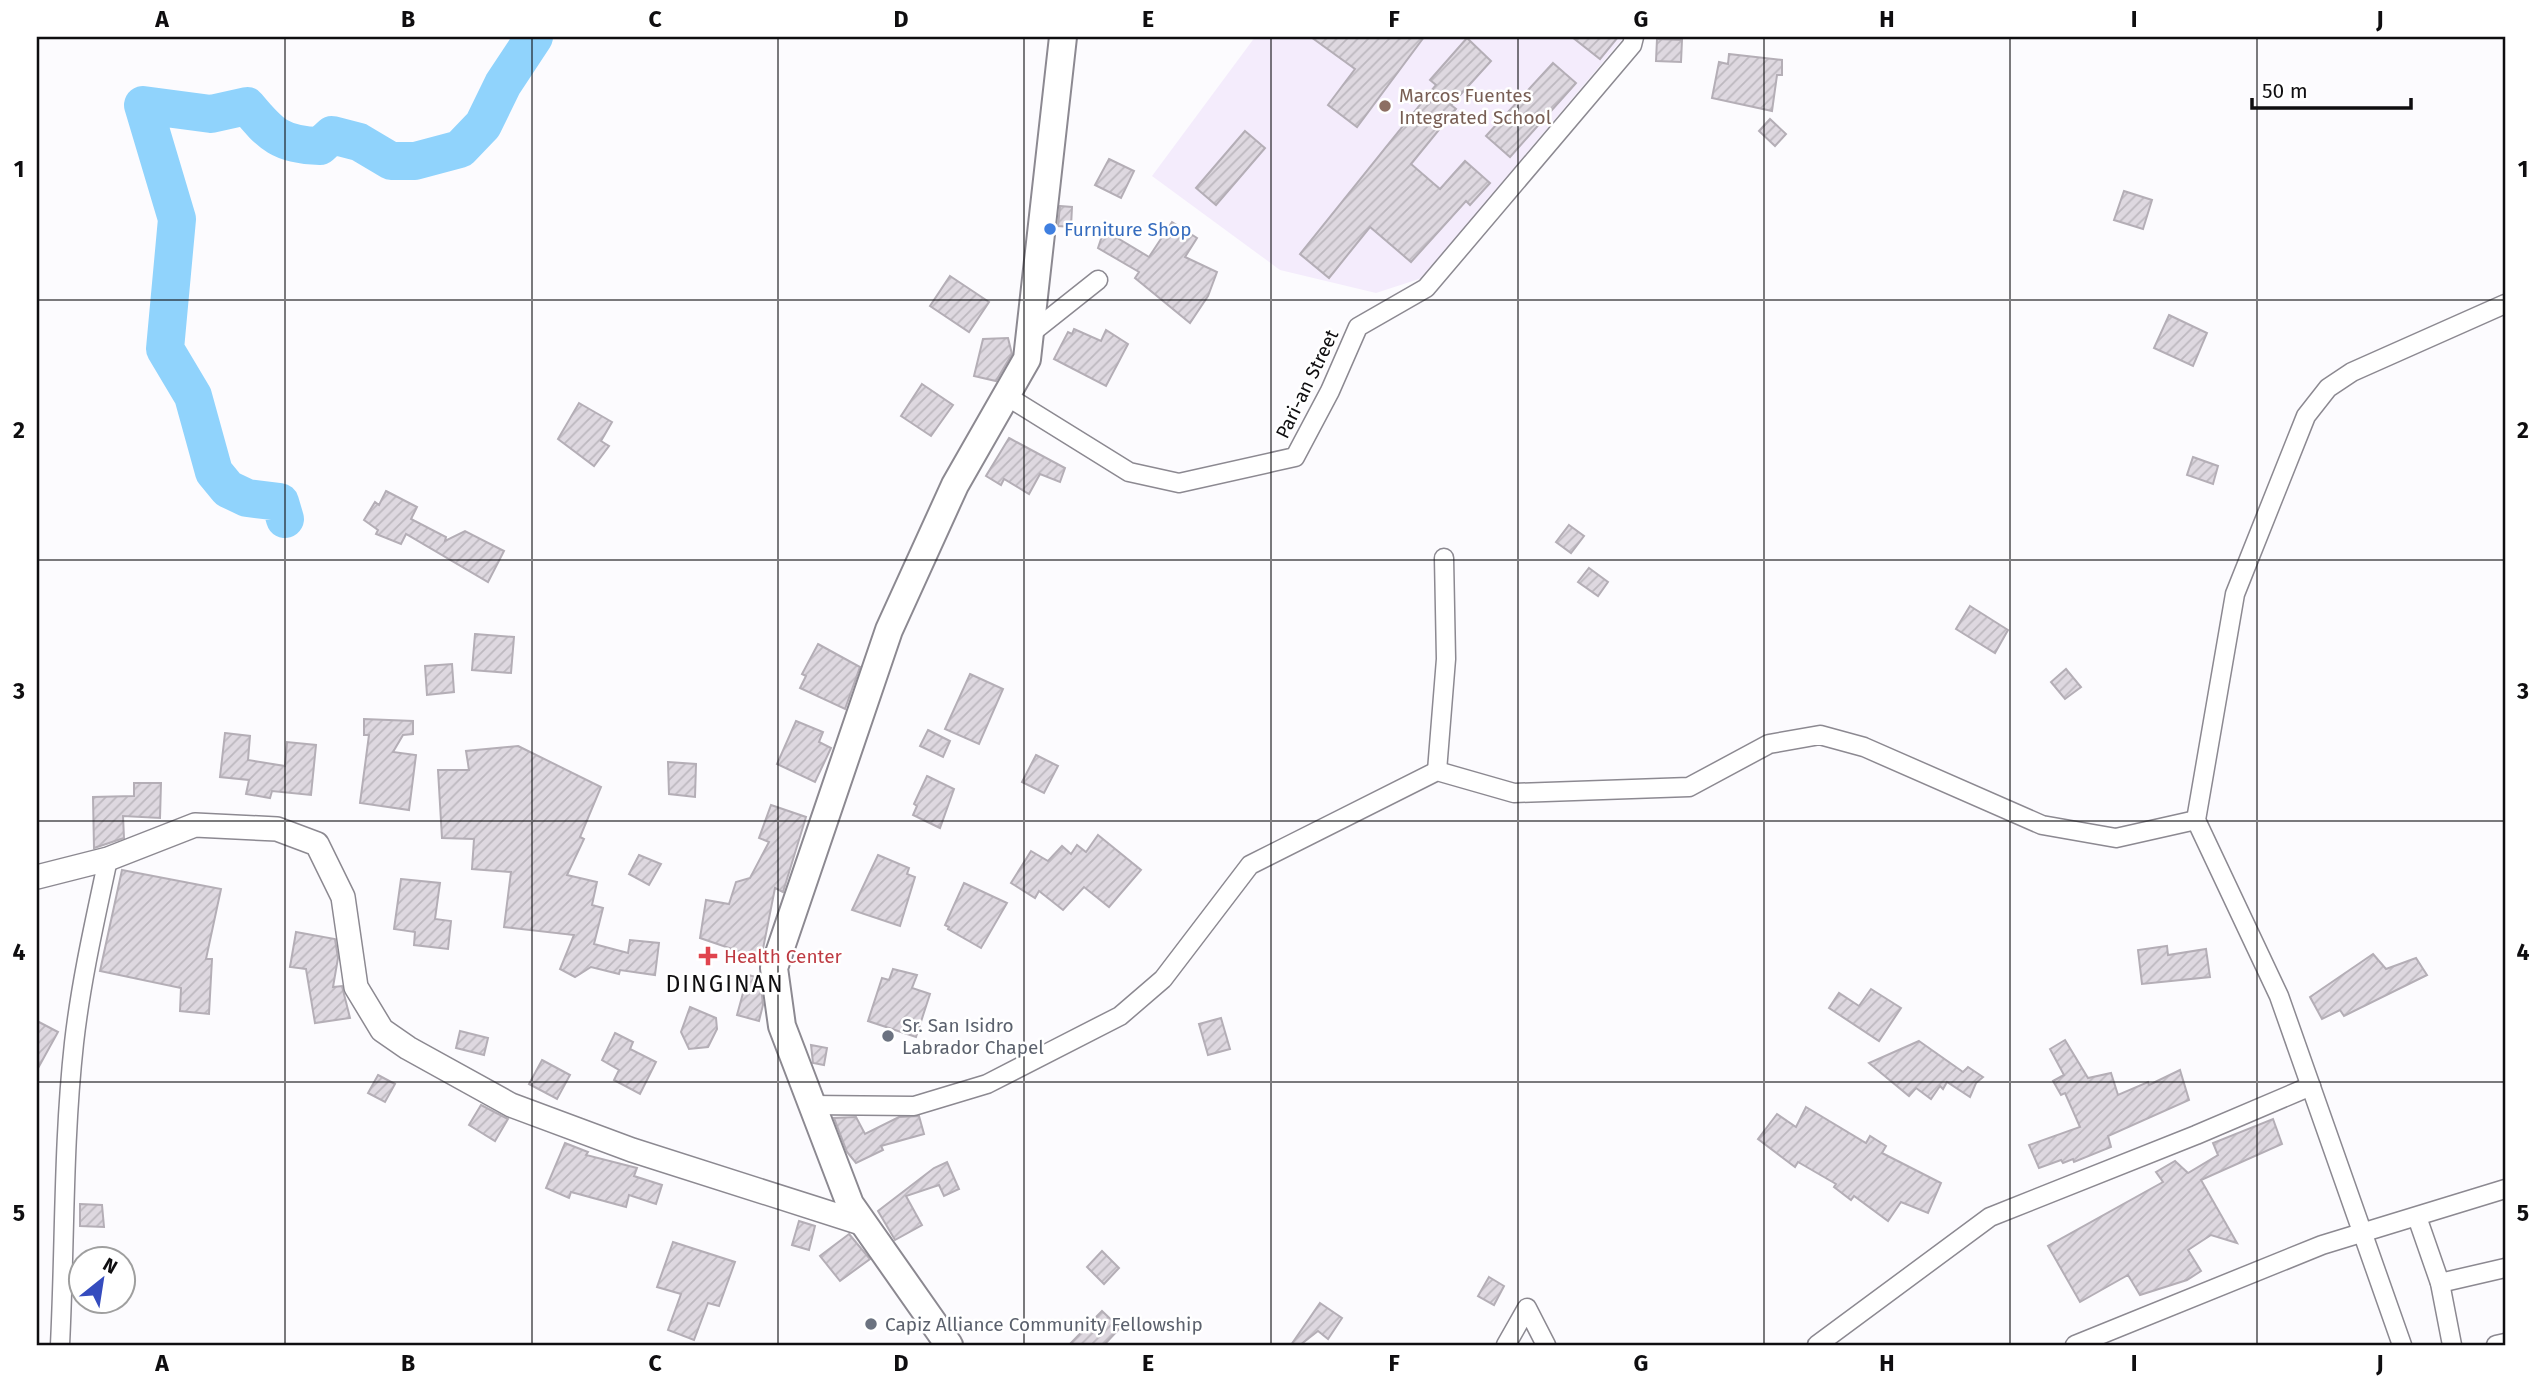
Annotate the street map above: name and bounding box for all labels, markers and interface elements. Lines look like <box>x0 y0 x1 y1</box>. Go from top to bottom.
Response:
text: A <box>154 5 169 33</box>
text: B <box>401 5 415 33</box>
text: C <box>648 5 662 33</box>
text: D <box>894 5 909 33</box>
text: E <box>1142 5 1154 33</box>
text: F <box>1388 5 1400 33</box>
text: G <box>1634 5 1648 33</box>
text: H <box>1879 5 1895 33</box>
text: I <box>2131 5 2137 33</box>
text: J <box>2375 5 2384 33</box>
scale bar <box>2252 66 2411 110</box>
text: 50 m <box>2262 78 2308 104</box>
place label: Marcos Fuentes Integrated School <box>1399 84 1552 129</box>
marker: Marcos Fuentes Integrated School <box>1377 98 1393 114</box>
text: 1 <box>14 155 24 183</box>
text: 1 <box>2518 155 2528 183</box>
place label: Furniture Shop <box>1064 218 1191 241</box>
marker: Furniture Shop <box>1042 221 1058 237</box>
street label: Pari-an Street <box>1271 326 1343 442</box>
text: 2 <box>13 416 25 444</box>
text: 2 <box>2517 416 2529 444</box>
text: 3 <box>12 677 25 705</box>
text: 3 <box>2516 677 2529 705</box>
text: 4 <box>13 938 26 966</box>
text: 4 <box>2517 938 2530 966</box>
place label: Health Center <box>724 945 843 968</box>
marker: Health Center <box>698 946 718 966</box>
district label: DINGINAN <box>665 970 785 998</box>
place label: Sr. San Isidro Labrador Chapel <box>902 1014 1044 1059</box>
marker: Sr. San Isidro Labrador Chapel <box>880 1028 896 1044</box>
text: 5 <box>13 1199 25 1227</box>
text: 5 <box>2517 1199 2529 1227</box>
north arrow <box>66 1246 136 1316</box>
text: N <box>99 1253 121 1279</box>
place label: Capiz Alliance Community Fellowship <box>885 1313 1203 1336</box>
marker: Capiz Alliance Community Fellowship <box>863 1316 879 1332</box>
text: A <box>154 1349 169 1377</box>
text: B <box>401 1349 415 1377</box>
text: C <box>648 1349 662 1377</box>
text: D <box>894 1349 909 1377</box>
text: E <box>1142 1349 1154 1377</box>
text: F <box>1388 1349 1400 1377</box>
text: G <box>1634 1349 1648 1377</box>
text: H <box>1879 1349 1895 1377</box>
text: I <box>2131 1349 2137 1377</box>
text: J <box>2375 1349 2384 1377</box>

